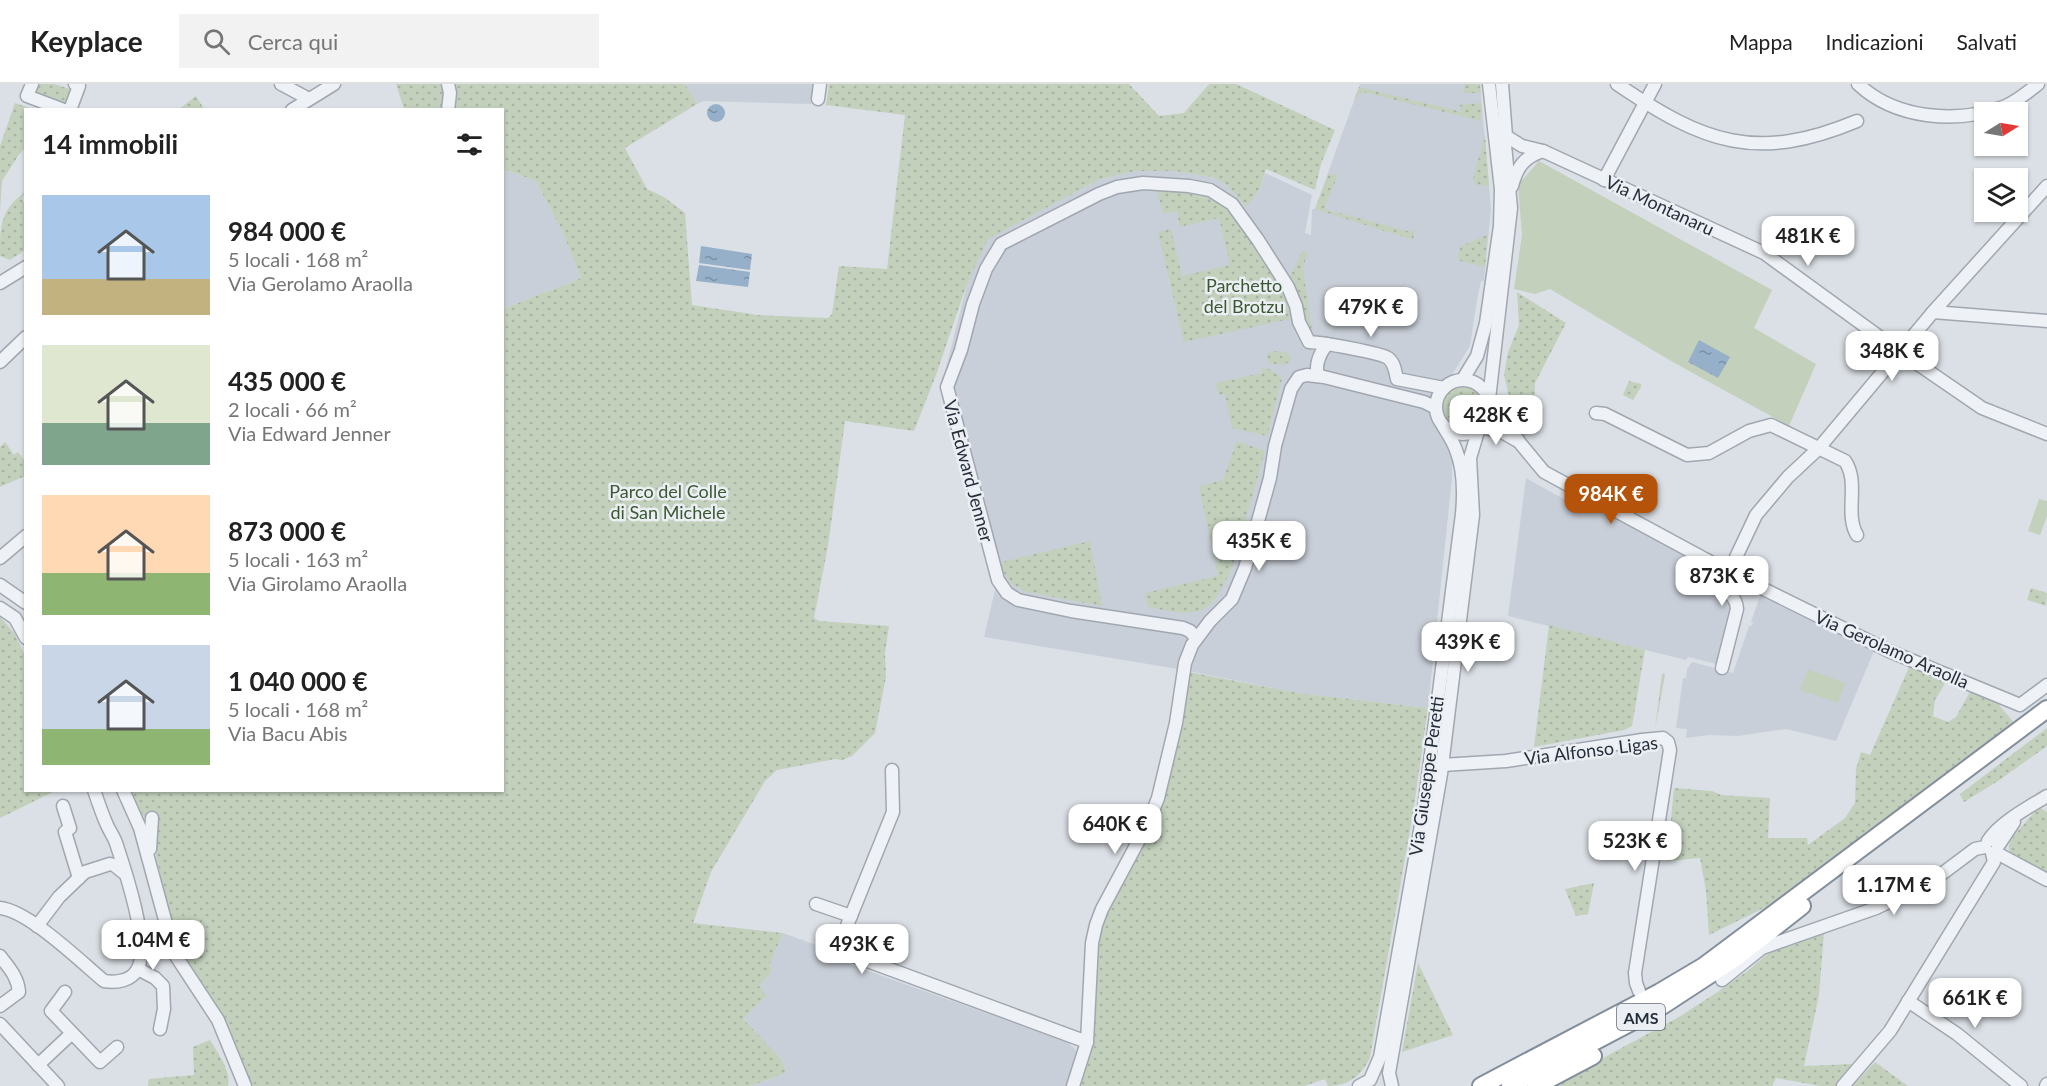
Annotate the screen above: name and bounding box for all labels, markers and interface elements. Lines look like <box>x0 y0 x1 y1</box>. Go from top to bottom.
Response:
search box <box>179 14 599 68</box>
text: Keyplace <box>30 24 143 58</box>
icon: search <box>200 25 233 58</box>
text: Cerca qui <box>248 28 338 55</box>
text: Mappa <box>1729 29 1793 54</box>
text: Indicazioni <box>1826 29 1924 54</box>
text: Salvati <box>1957 29 2017 54</box>
north arrow <box>1974 102 2028 156</box>
map controls <box>1974 102 2028 222</box>
text: 14 immobili <box>42 128 178 160</box>
icon: filters <box>453 128 486 161</box>
button: layers <box>1974 168 2028 222</box>
street label: Via Montanaru <box>1602 170 1718 240</box>
text: 984 000 € <box>228 215 346 247</box>
pin: 481K € <box>1759 216 1857 267</box>
icon: home <box>90 219 162 291</box>
text: 481K € <box>1776 223 1840 247</box>
text: 5 locali · 168 m² <box>228 247 368 271</box>
text: Via Gerolamo Araolla <box>228 271 413 295</box>
park label: Parchetto del Brotzu <box>1204 274 1284 317</box>
pin: 479K € <box>1322 287 1420 338</box>
text: 479K € <box>1339 294 1403 318</box>
pin: 348K € <box>1843 331 1941 382</box>
text: 348K € <box>1860 338 1924 362</box>
text: 435 000 € <box>228 365 346 397</box>
icon: home <box>90 369 162 441</box>
pin: 428K € <box>1447 395 1545 446</box>
text: 2 locali · 66 m² <box>228 397 357 421</box>
street label: Via Edward Jenner <box>939 397 999 545</box>
text: 428K € <box>1464 402 1528 426</box>
text: Via Edward Jenner <box>228 421 391 445</box>
pin: 984K € <box>1562 474 1660 525</box>
park label: Parco del Colle di San Michele <box>609 480 727 523</box>
text: 984K € <box>1579 481 1643 505</box>
text: 873 000 € <box>228 515 346 547</box>
icon: home <box>90 519 162 591</box>
pin: 435K € <box>1210 521 1308 572</box>
text: 435K € <box>1227 528 1291 552</box>
text: 5 locali · 163 m² <box>228 547 368 571</box>
pin: 873K € <box>1673 556 1771 607</box>
text: 873K € <box>1690 563 1754 587</box>
text: Via Girolamo Araolla <box>228 571 407 595</box>
street label: Via Gerolamo Araolla <box>1812 605 1972 693</box>
pin: 439K € <box>1419 622 1517 673</box>
text: 439K € <box>1436 629 1500 653</box>
text: 1 040 000 € <box>228 665 368 697</box>
icon: home <box>90 669 162 741</box>
street label: Via Giuseppe Peretti <box>1404 695 1448 857</box>
text: 5 locali · 168 m² <box>228 697 368 721</box>
text: Via Bacu Abis <box>228 721 347 745</box>
street label: Via Alfonso Ligas <box>1523 731 1659 769</box>
pin: 640K € <box>1066 804 1164 855</box>
text: 640K € <box>1083 811 1147 835</box>
pin: 523K € <box>1586 821 1684 872</box>
text: 523K € <box>1603 828 1667 852</box>
pin: 1.17M € <box>1839 865 1949 916</box>
text: 1.17M € <box>1857 872 1931 896</box>
pin: 1.04M € <box>98 920 208 971</box>
pin: 493K € <box>813 924 911 975</box>
text: 1.04M € <box>116 927 190 951</box>
text: 493K € <box>830 931 894 955</box>
pin: 661K € <box>1926 978 2024 1029</box>
text: 661K € <box>1943 985 2007 1009</box>
road number: AMS <box>1617 1004 1665 1030</box>

